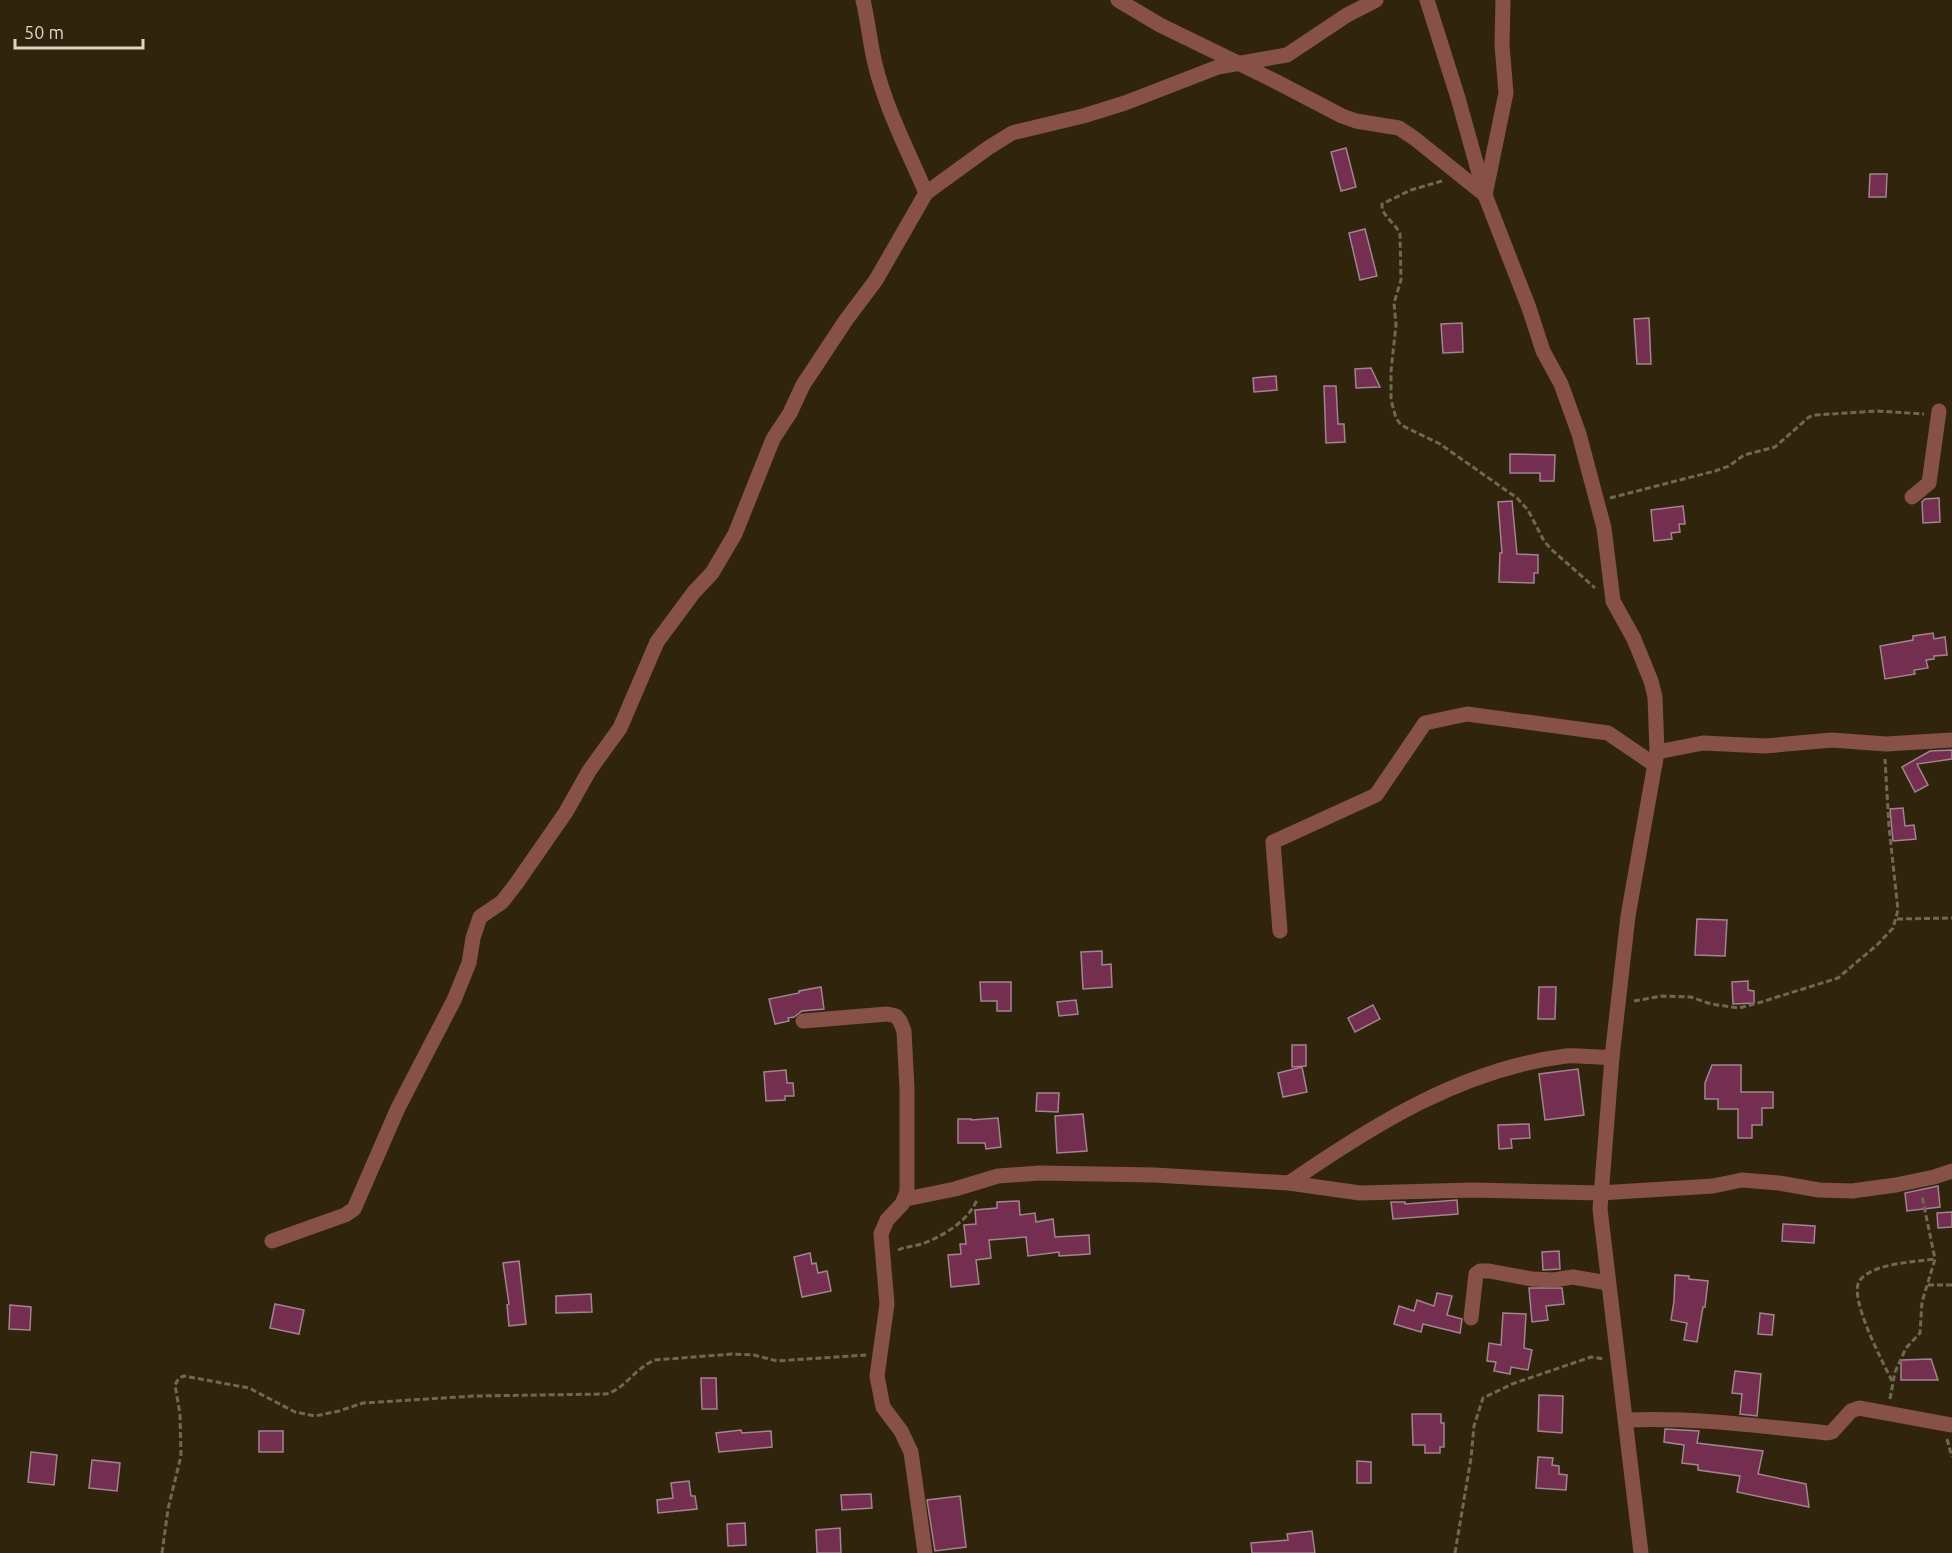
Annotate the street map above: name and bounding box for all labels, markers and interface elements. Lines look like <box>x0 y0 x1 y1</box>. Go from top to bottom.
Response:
scale bar <box>15 12 142 50</box>
text: 50 m <box>24 22 64 42</box>

